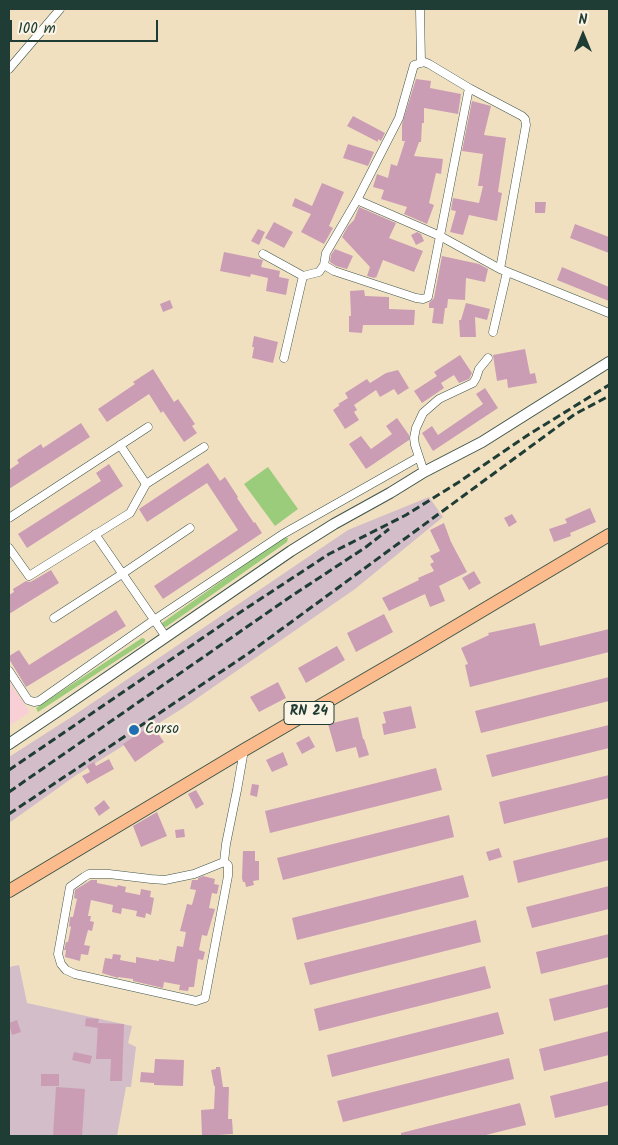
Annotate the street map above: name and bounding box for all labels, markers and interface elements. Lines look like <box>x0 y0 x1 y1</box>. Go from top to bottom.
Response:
text: N <box>579 9 587 31</box>
scale bar <box>12 10 160 42</box>
north arrow <box>558 10 608 60</box>
text: 100 m <box>18 17 56 41</box>
road number: RN 24 <box>284 701 334 724</box>
place label: Corso <box>145 721 179 739</box>
marker: Corso <box>127 723 141 737</box>

